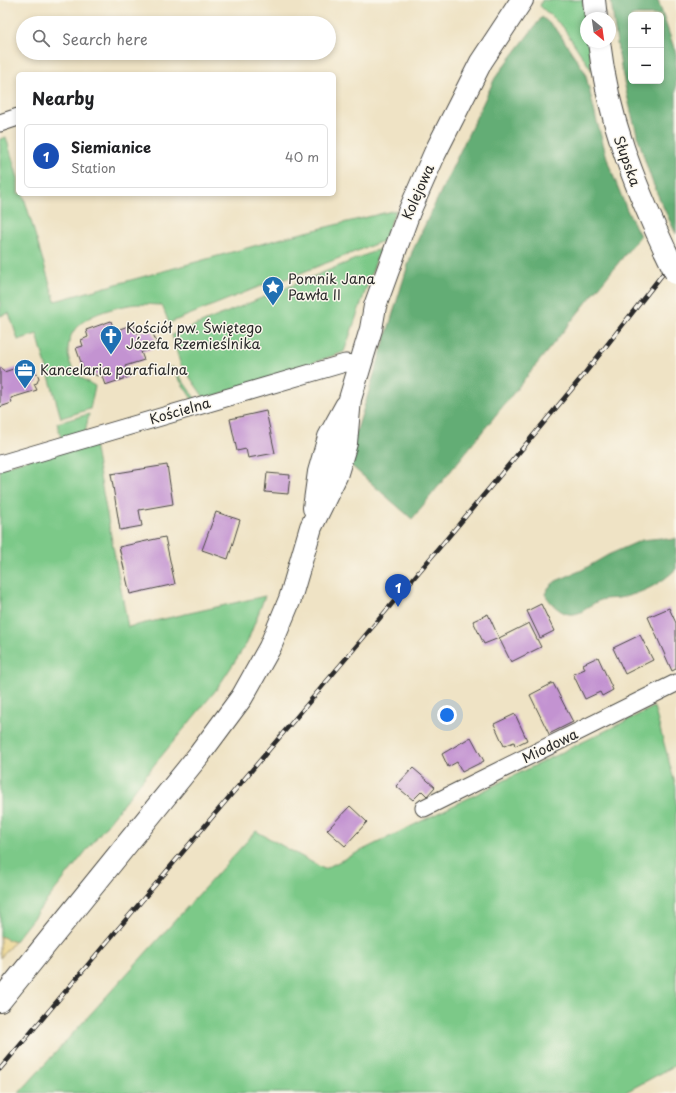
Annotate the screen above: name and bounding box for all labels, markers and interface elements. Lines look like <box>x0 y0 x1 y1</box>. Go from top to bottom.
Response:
north arrow <box>580 12 616 48</box>
map controls <box>628 12 664 84</box>
button: + <box>628 12 664 48</box>
search box <box>16 16 336 60</box>
icon: search <box>30 27 52 49</box>
text: Search here <box>62 27 148 50</box>
button: − <box>628 48 664 84</box>
text: Nearby <box>32 85 94 111</box>
street label: Słupska <box>609 133 646 189</box>
text: Siemianice <box>71 135 151 158</box>
text: 1 <box>43 147 49 166</box>
text: 40 m <box>285 147 319 166</box>
text: Station <box>71 158 116 177</box>
street label: Kolejowa <box>396 161 439 223</box>
place label: Pomnik Jana Pawła II <box>288 268 375 305</box>
place icon: Pomnik Jana Pawła II <box>260 274 286 307</box>
place label: Kościół pw. Świętego Józefa Rzemieślnika <box>126 317 262 354</box>
church icon: Kościół pw. Świętego Józefa Rzemieślnika <box>98 323 124 356</box>
office icon: Kancelaria parafialna <box>12 357 38 390</box>
place label: Kancelaria parafialna <box>40 359 188 380</box>
street label: Kościelna <box>147 392 213 429</box>
pin: 1 <box>385 574 411 607</box>
your location <box>437 705 457 725</box>
street label: Miodowa <box>518 723 581 768</box>

